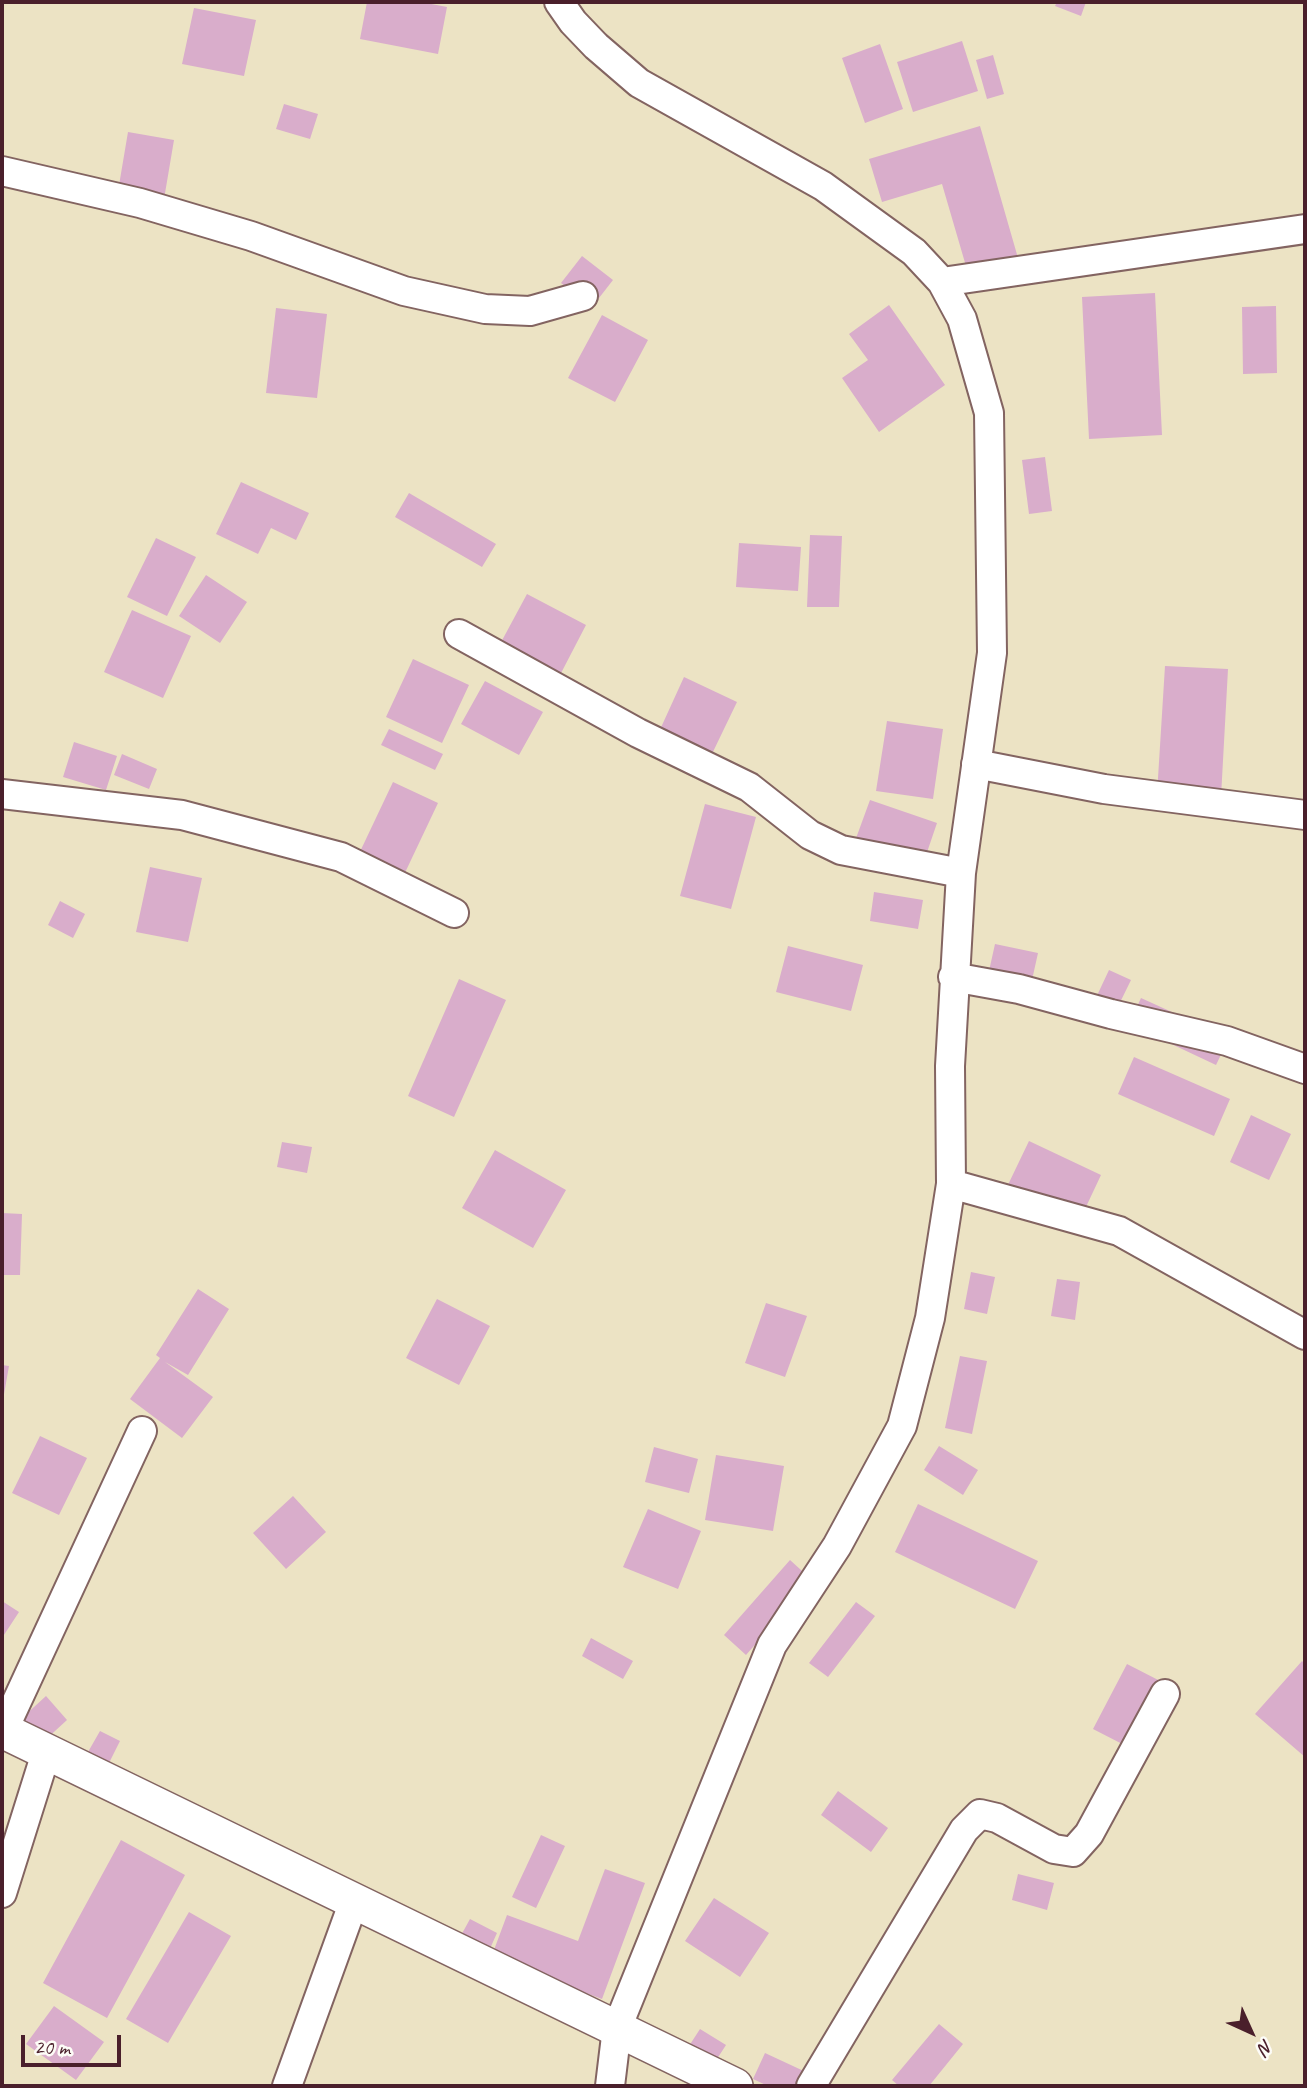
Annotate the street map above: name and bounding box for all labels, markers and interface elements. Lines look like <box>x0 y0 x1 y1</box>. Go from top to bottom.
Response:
north arrow <box>1216 1997 1286 2067</box>
scale bar <box>24 2022 124 2066</box>
text: 20 m <box>34 2034 70 2060</box>
text: N <box>1253 2034 1278 2059</box>

